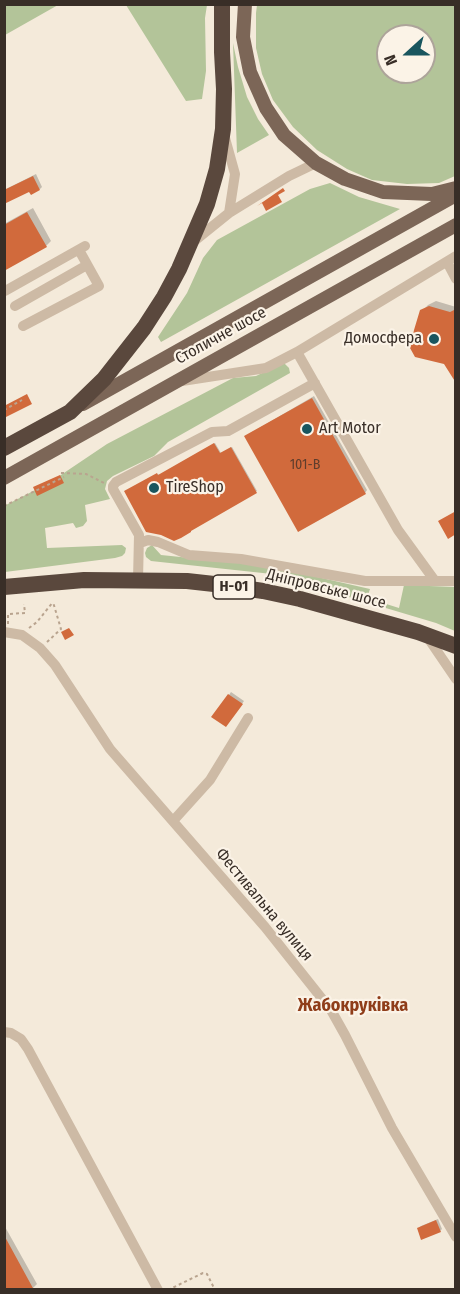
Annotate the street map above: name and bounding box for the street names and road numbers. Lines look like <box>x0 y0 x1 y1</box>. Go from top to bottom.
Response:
street label: Столичне шосе <box>172 303 270 369</box>
street label: Дніпровське шосе <box>264 565 388 613</box>
road number: Н-01 <box>213 575 255 599</box>
street label: Фестивальна вулиця <box>211 845 317 965</box>

